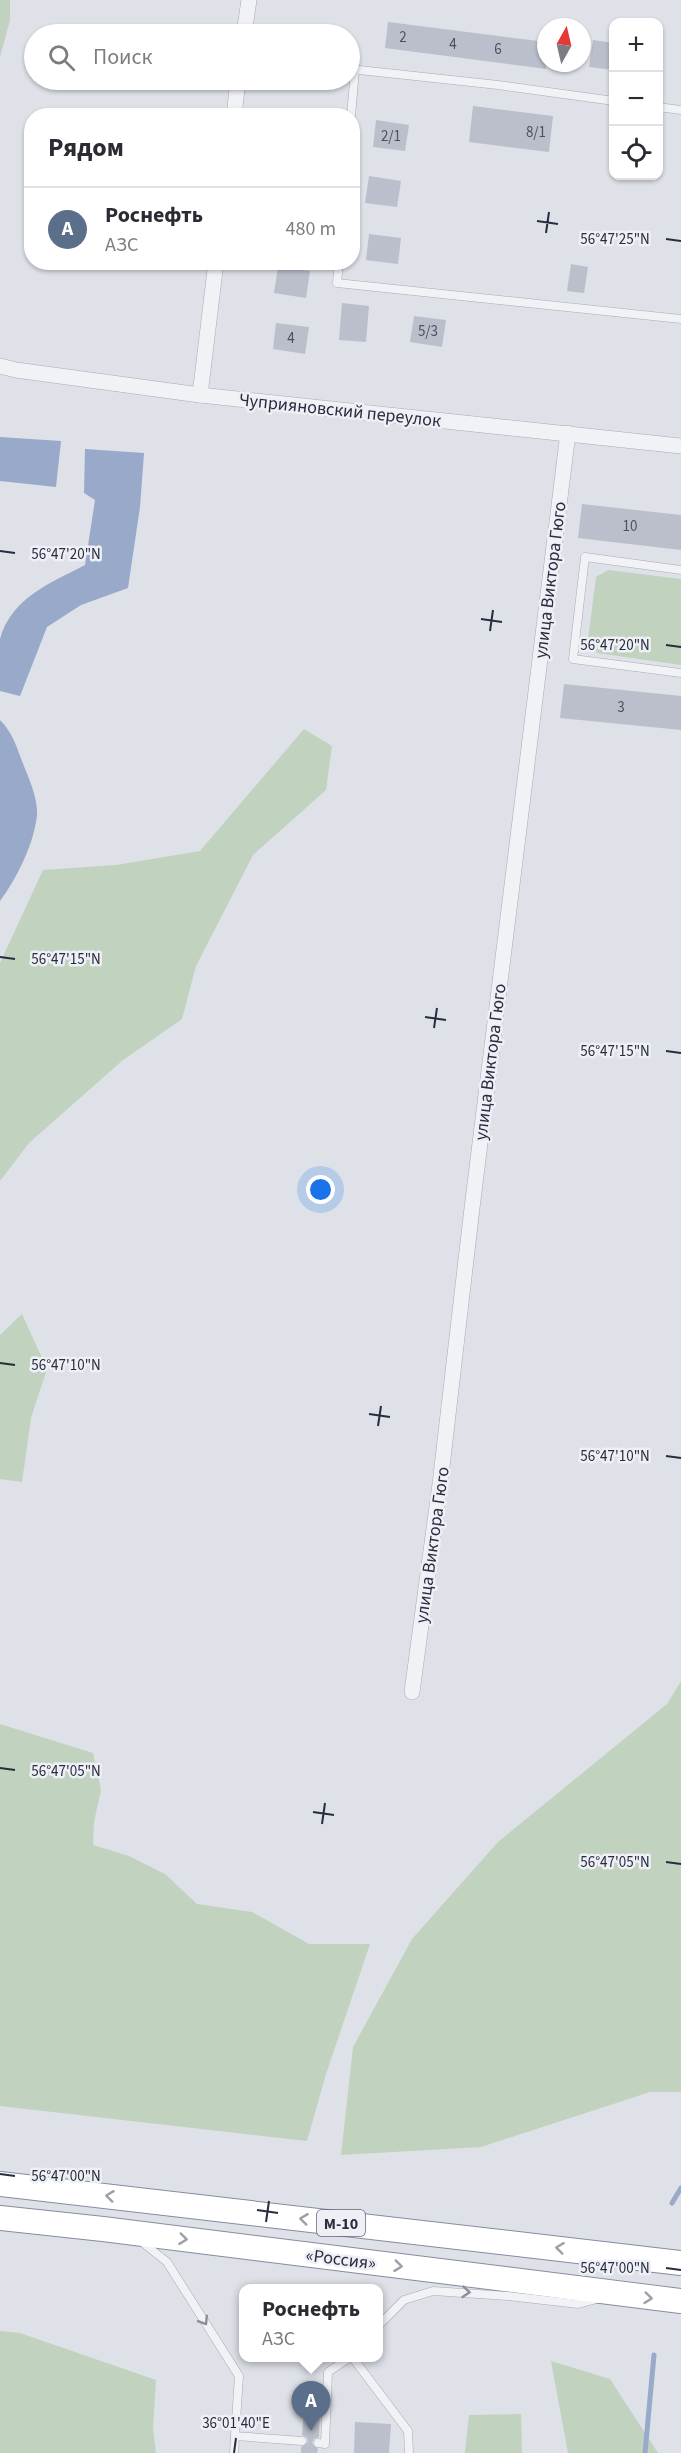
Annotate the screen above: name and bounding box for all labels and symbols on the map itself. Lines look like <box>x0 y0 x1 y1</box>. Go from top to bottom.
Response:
north arrow <box>537 18 591 72</box>
house number: 2 <box>399 27 407 48</box>
house number: 4 <box>449 34 457 55</box>
house number: 6 <box>494 39 502 60</box>
house number: 8/1 <box>526 122 546 143</box>
house number: 2/1 <box>381 126 401 147</box>
text: 56°47'25"N <box>580 229 650 250</box>
house number: 5/3 <box>418 321 438 342</box>
house number: 4 <box>287 328 295 349</box>
street label: Чуприяновский переулок <box>238 387 442 434</box>
street label: улица Виктора Гюго <box>528 500 573 660</box>
house number: 10 <box>623 516 637 537</box>
text: 56°47'20"N <box>31 544 101 565</box>
text: 56°47'20"N <box>580 635 650 656</box>
house number: 3 <box>617 697 625 718</box>
text: 56°47'15"N <box>31 949 101 970</box>
street label: улица Виктора Гюго <box>468 982 513 1142</box>
text: 56°47'15"N <box>580 1041 650 1062</box>
your location <box>306 1175 335 1204</box>
text: 56°47'10"N <box>31 1355 101 1376</box>
text: 56°47'10"N <box>580 1446 650 1467</box>
street label: улица Виктора Гюго <box>409 1465 456 1625</box>
text: 56°47'05"N <box>31 1761 101 1782</box>
text: 56°47'05"N <box>580 1852 650 1873</box>
text: 56°47'00"N <box>31 2166 101 2187</box>
one-way arrow <box>106 2191 115 2203</box>
road number: М-10 <box>317 2210 365 2236</box>
one-way arrow <box>300 2213 309 2226</box>
one-way arrow <box>179 2233 188 2245</box>
street label: «Россия» <box>304 2243 377 2276</box>
one-way arrow <box>556 2243 565 2255</box>
text: 56°47'00"N <box>580 2258 650 2279</box>
one-way arrow <box>393 2260 402 2272</box>
one-way arrow <box>462 2285 471 2298</box>
one-way arrow <box>644 2291 653 2304</box>
one-way arrow <box>197 2314 208 2325</box>
pin: A <box>292 2382 330 2431</box>
text: 36°01'40"E <box>202 2413 270 2434</box>

